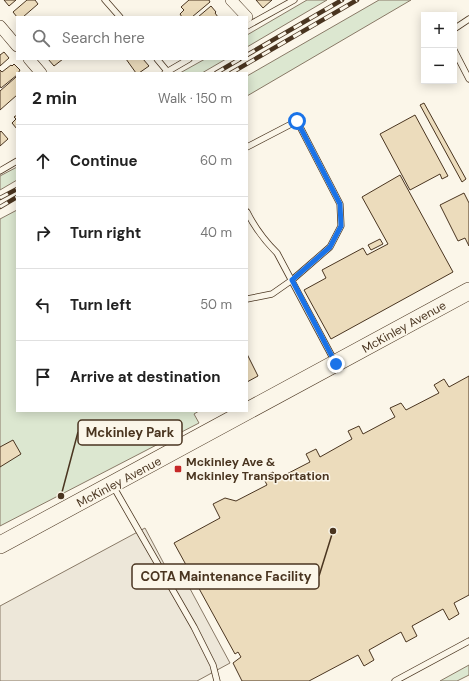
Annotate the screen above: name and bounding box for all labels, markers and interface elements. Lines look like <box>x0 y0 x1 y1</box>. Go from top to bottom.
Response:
map controls <box>421 12 457 84</box>
button: + <box>421 12 457 48</box>
search box <box>16 16 248 60</box>
icon: search <box>30 27 52 49</box>
text: Search here <box>62 28 145 48</box>
button: − <box>421 48 457 84</box>
text: 2 min <box>32 87 77 109</box>
text: Walk · 150 m <box>158 90 232 107</box>
route start <box>288 112 306 130</box>
icon: ahead <box>32 150 54 172</box>
text: Continue <box>70 151 138 171</box>
text: 60 m <box>200 152 232 169</box>
icon: right <box>32 222 54 244</box>
text: Turn right <box>70 223 141 243</box>
text: 40 m <box>200 224 232 241</box>
icon: left <box>32 294 54 316</box>
text: Turn left <box>70 295 131 315</box>
text: 50 m <box>200 296 232 313</box>
street label: McKinley Avenue <box>359 297 449 357</box>
route end <box>327 355 345 373</box>
icon: arrive <box>32 366 54 388</box>
text: Arrive at destination <box>70 367 221 387</box>
callout: Mckinley Park <box>78 420 182 445</box>
text: Mckinley Park <box>86 424 175 441</box>
street label: McKinley Avenue <box>74 453 164 511</box>
place label: Mckinley Ave & Mckinley Transportation <box>186 454 330 484</box>
marker: Mckinley Ave & Mckinley Transportation <box>173 464 183 474</box>
callout: COTA Maintenance Facility <box>132 564 319 589</box>
text: COTA Maintenance Facility <box>140 568 312 585</box>

